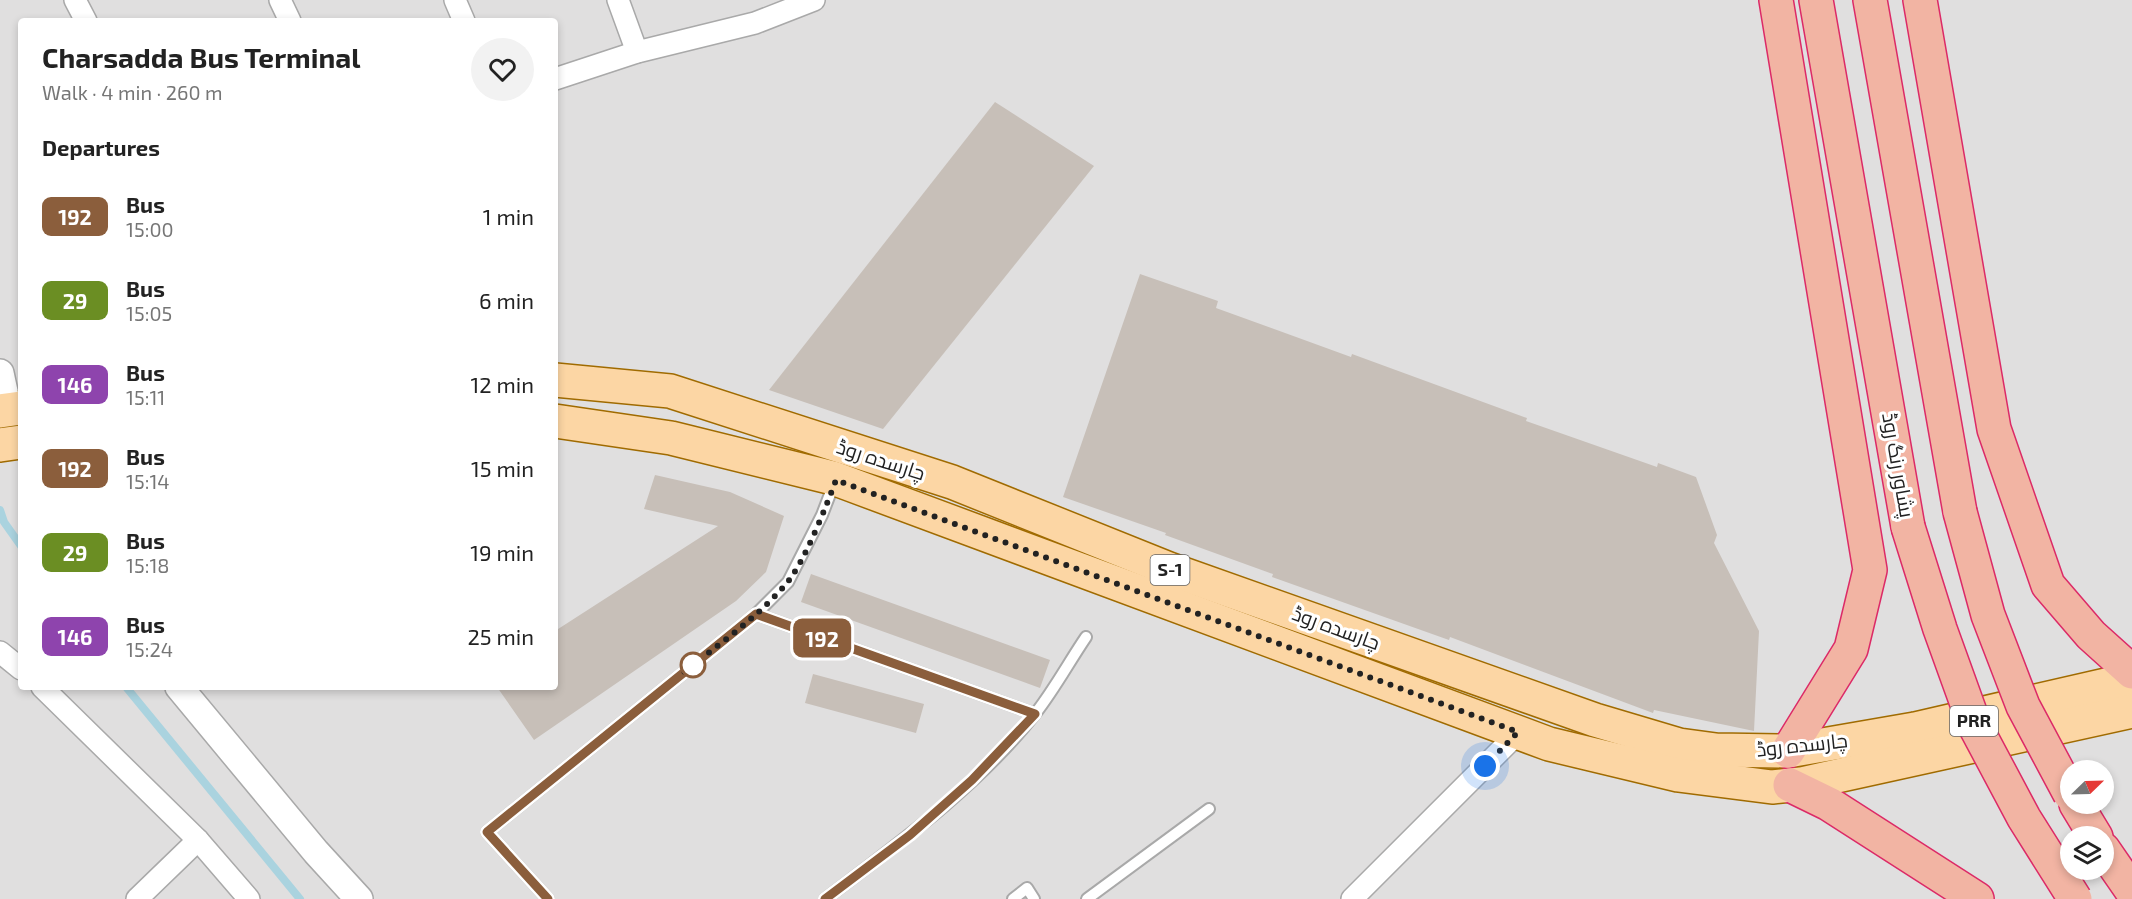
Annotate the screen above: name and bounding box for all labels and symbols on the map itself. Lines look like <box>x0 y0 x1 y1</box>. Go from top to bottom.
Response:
street label: پشاور رنگ روڈ <box>1876 410 1920 520</box>
street label: چارسدہ روڈ <box>833 434 929 486</box>
road number: S-1 <box>1150 555 1190 585</box>
street label: چارسدہ روڈ <box>1289 600 1383 656</box>
line badge: 192 <box>788 618 856 658</box>
unlabelled marker <box>680 652 706 678</box>
road number: PRR <box>1950 706 1998 736</box>
street label: چارسدہ روڈ <box>1755 727 1849 763</box>
your location <box>1470 751 1500 781</box>
north arrow <box>2060 760 2114 814</box>

